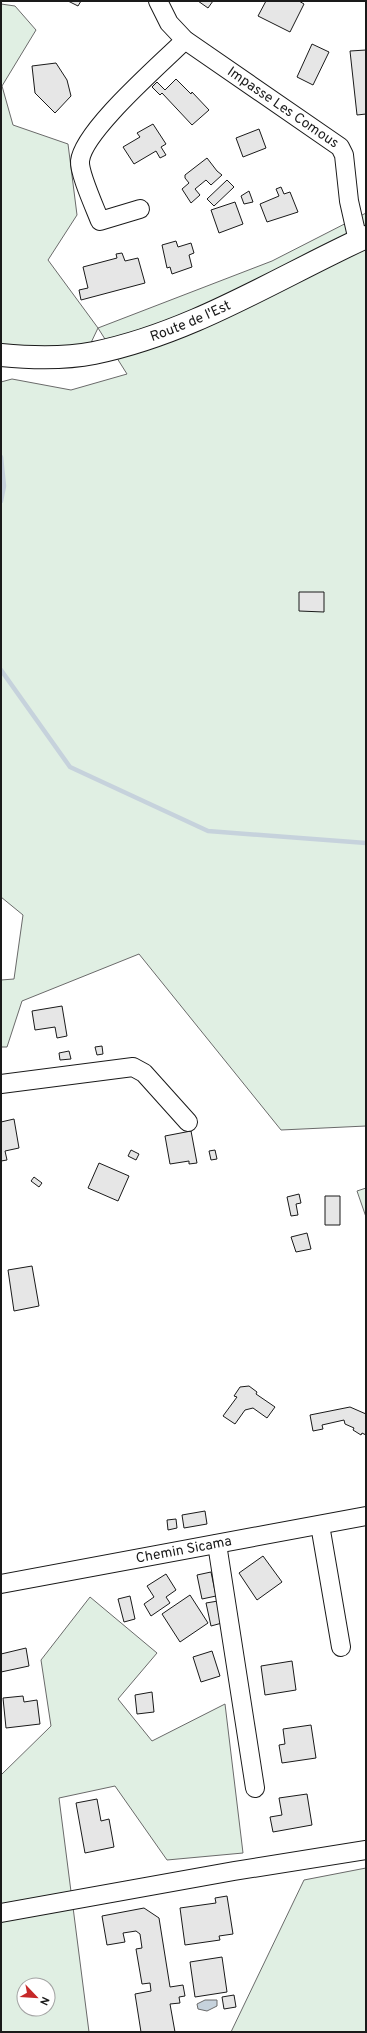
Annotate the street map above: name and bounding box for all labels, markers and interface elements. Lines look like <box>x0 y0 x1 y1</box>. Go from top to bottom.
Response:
street label: Impasse Les Comous <box>224 63 342 152</box>
street label: Route de l'Est <box>148 297 234 346</box>
street label: Chemin Sicama <box>135 1533 233 1567</box>
north arrow <box>16 1977 56 2017</box>
text: N <box>36 1994 52 2007</box>

